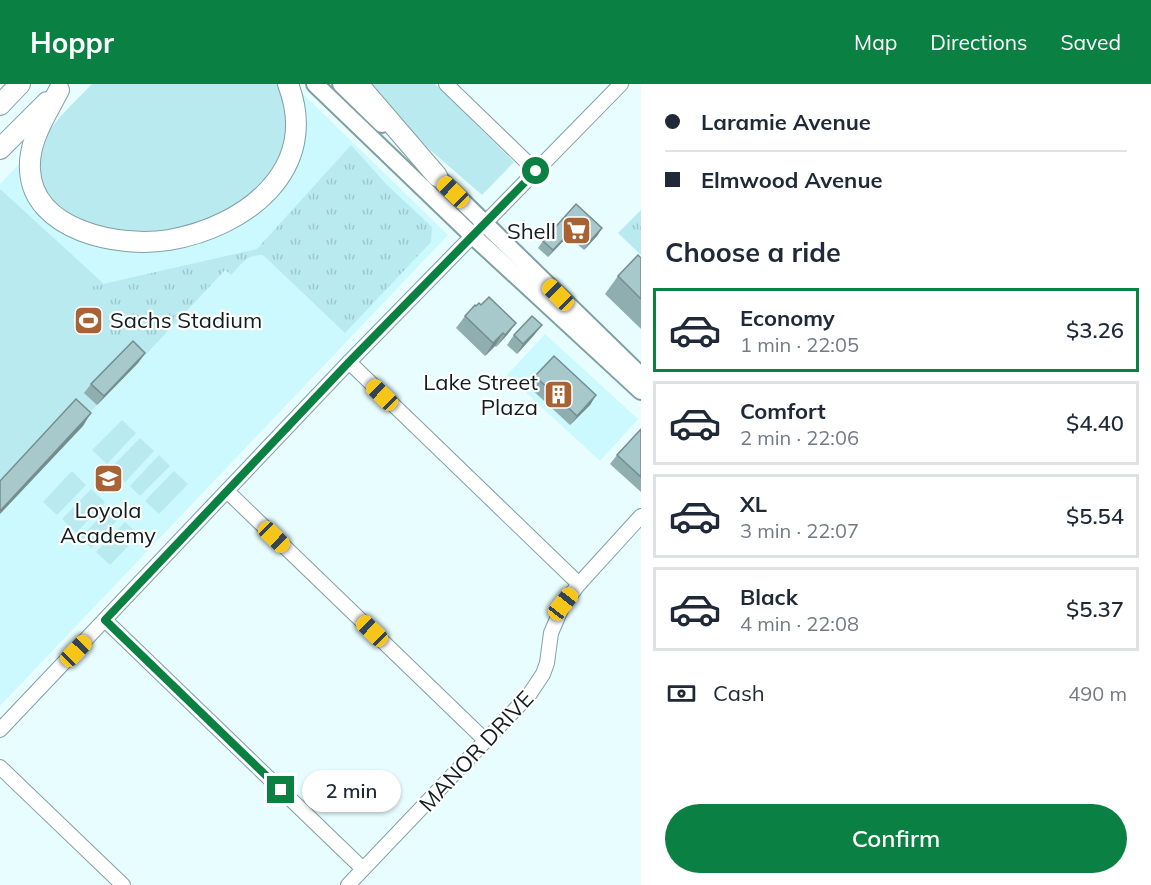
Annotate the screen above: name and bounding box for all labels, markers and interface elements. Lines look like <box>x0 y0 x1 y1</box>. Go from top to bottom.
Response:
text: Hoppr <box>30 25 114 60</box>
text: Map <box>854 29 897 55</box>
text: Directions <box>930 29 1027 55</box>
text: Saved <box>1060 29 1121 55</box>
text: Laramie Avenue <box>701 108 871 136</box>
route start <box>522 157 549 184</box>
text: Elmwood Avenue <box>701 166 883 194</box>
car <box>434 173 472 211</box>
supermarket icon: Shell <box>561 215 593 247</box>
place label: Shell <box>507 217 556 245</box>
text: Choose a ride <box>665 235 841 269</box>
car <box>539 276 577 314</box>
icon: car <box>668 303 722 357</box>
sports icon: Sachs Stadium <box>73 304 105 336</box>
text: Economy <box>740 304 835 332</box>
place label: Sachs Stadium <box>110 306 262 334</box>
text: $3.26 <box>1066 316 1124 344</box>
text: 1 min · 22:05 <box>740 332 859 357</box>
place label: Lake Street Plaza <box>423 368 538 421</box>
car <box>363 376 401 414</box>
building icon: Lake Street Plaza <box>543 379 575 411</box>
icon: car <box>668 396 722 450</box>
text: Comfort <box>740 397 826 425</box>
text: $4.40 <box>1066 409 1124 437</box>
text: 2 min · 22:06 <box>740 425 859 450</box>
school or university icon: Loyola Academy <box>92 462 124 494</box>
icon: car <box>668 489 722 543</box>
text: XL <box>740 490 767 518</box>
place label: Loyola Academy <box>60 496 156 549</box>
text: $5.54 <box>1066 502 1124 530</box>
car <box>255 518 293 556</box>
text: 3 min · 22:07 <box>740 518 859 543</box>
icon: car <box>668 582 722 636</box>
text: Black <box>740 583 798 611</box>
car <box>545 584 581 624</box>
text: $5.37 <box>1066 595 1124 623</box>
text: 4 min · 22:08 <box>740 611 859 636</box>
car <box>353 612 391 650</box>
car <box>57 632 95 670</box>
icon: cash <box>665 677 698 710</box>
text: Cash <box>713 679 765 707</box>
text: 490 m <box>1068 681 1127 706</box>
street label: MANOR DRIVE <box>413 685 539 817</box>
callout: 2 min <box>302 769 401 811</box>
route end <box>267 776 294 803</box>
text: 2 min <box>326 778 377 803</box>
button: Confirm <box>665 804 1127 873</box>

